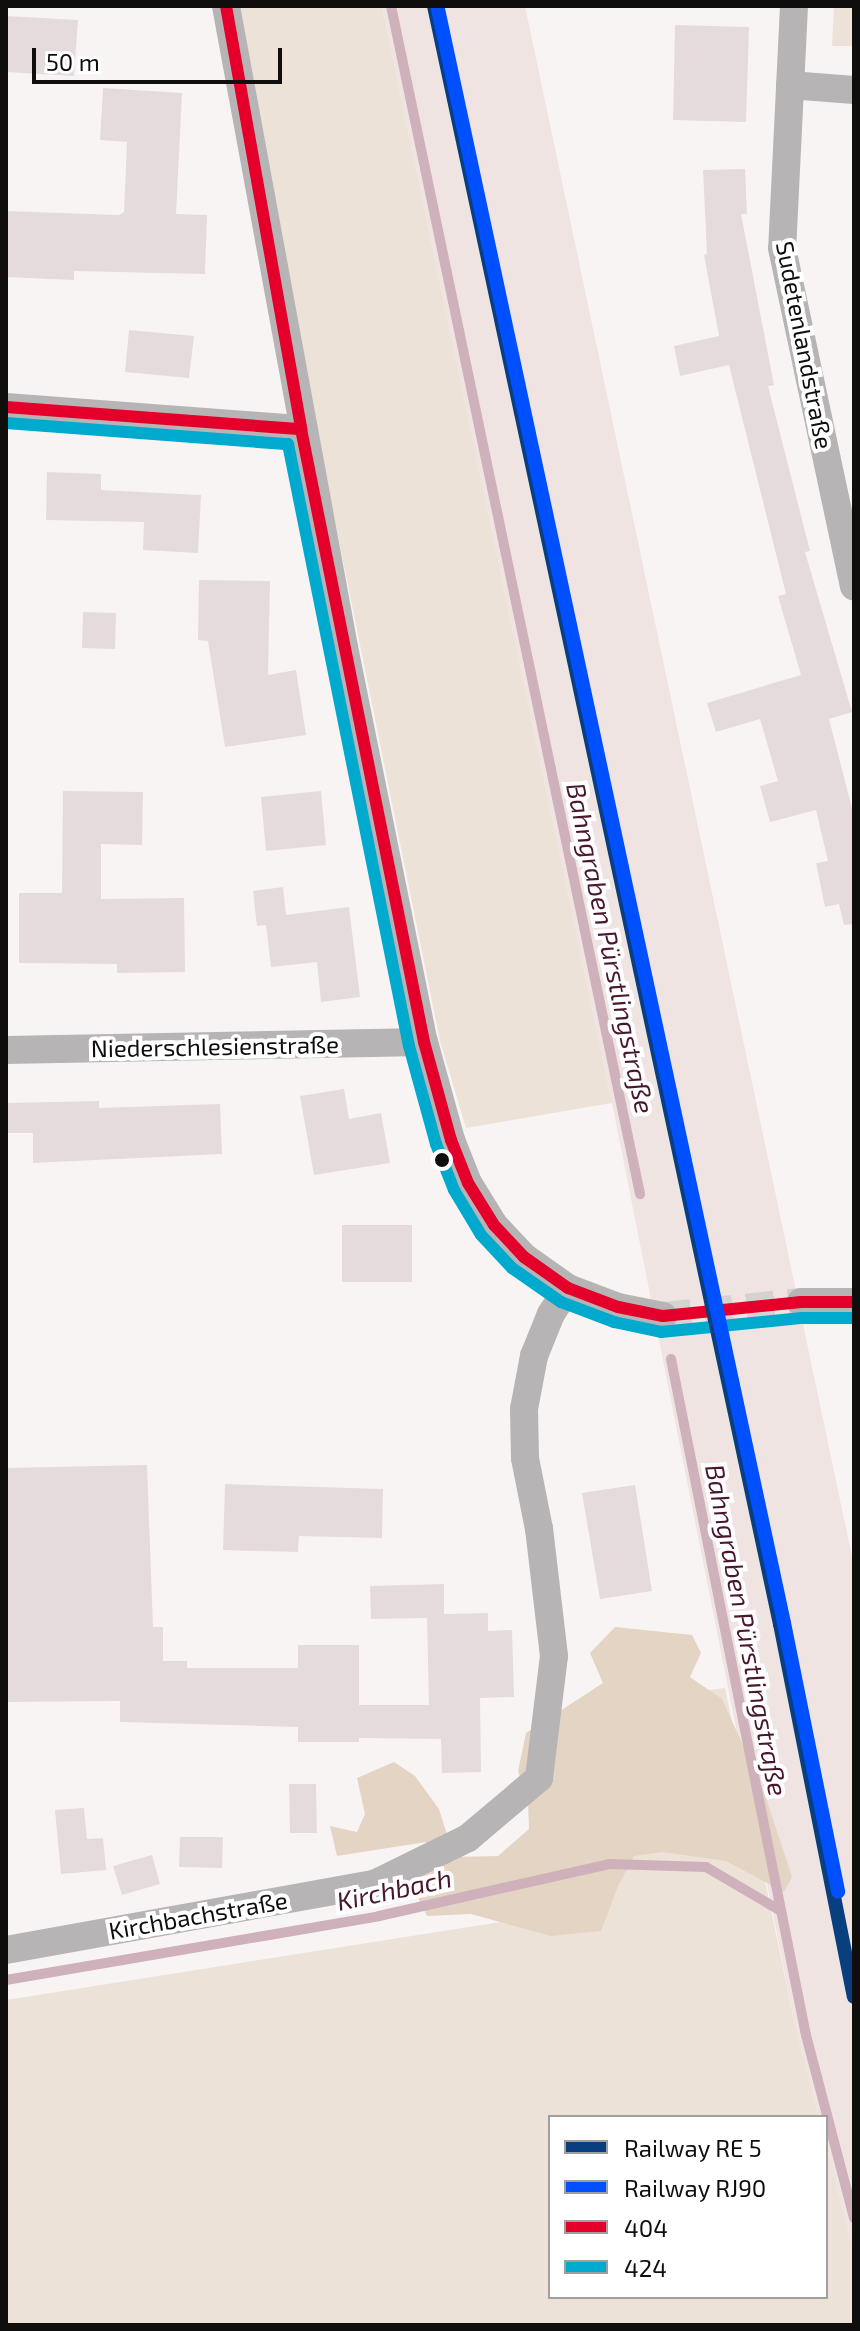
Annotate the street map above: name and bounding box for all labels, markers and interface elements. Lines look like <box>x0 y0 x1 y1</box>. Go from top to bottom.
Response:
scale bar <box>36 32 286 82</box>
text: 50 m <box>46 47 100 76</box>
street label: Sudetenlandstraße <box>771 239 839 451</box>
water label: Bahngraben Pürstlingstraße <box>561 780 661 1116</box>
street label: Niederschlesienstraße <box>91 1029 339 1063</box>
unlabelled marker <box>434 1152 450 1168</box>
water label: Bahngraben Pürstlingstraße <box>700 1461 794 1799</box>
water label: Kirchbach <box>334 1862 454 1916</box>
street label: Kirchbachstraße <box>106 1885 290 1945</box>
legend <box>548 2115 828 2299</box>
text: Railway RE 5 <box>624 2133 762 2162</box>
text: Railway RJ90 <box>624 2173 766 2202</box>
text: 404 <box>624 2213 668 2242</box>
text: 424 <box>624 2253 667 2282</box>

